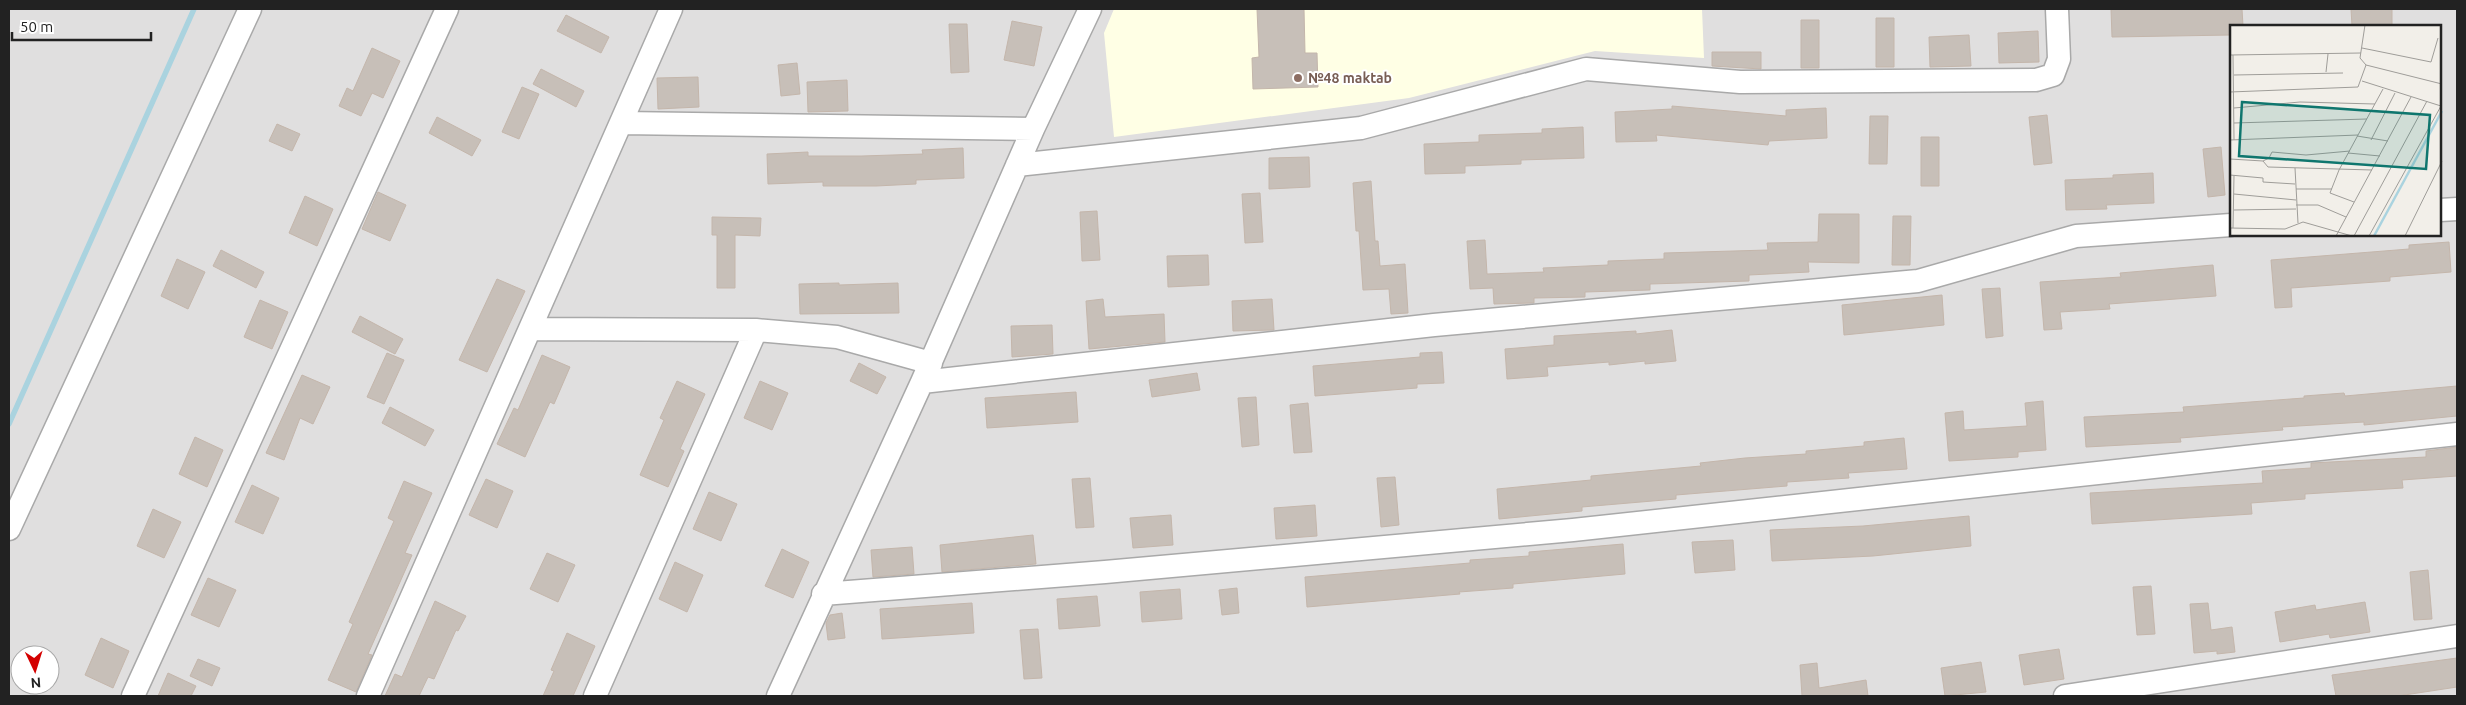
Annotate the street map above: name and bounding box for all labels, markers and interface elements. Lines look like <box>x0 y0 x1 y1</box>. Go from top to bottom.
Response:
scale bar <box>12 10 151 42</box>
text: 50 m <box>20 18 53 35</box>
inset map <box>2230 25 2441 236</box>
place label: №48 maktab <box>1308 70 1392 86</box>
marker: №48 maktab <box>1292 72 1304 84</box>
north arrow <box>10 645 60 695</box>
text: N <box>30 675 42 691</box>

